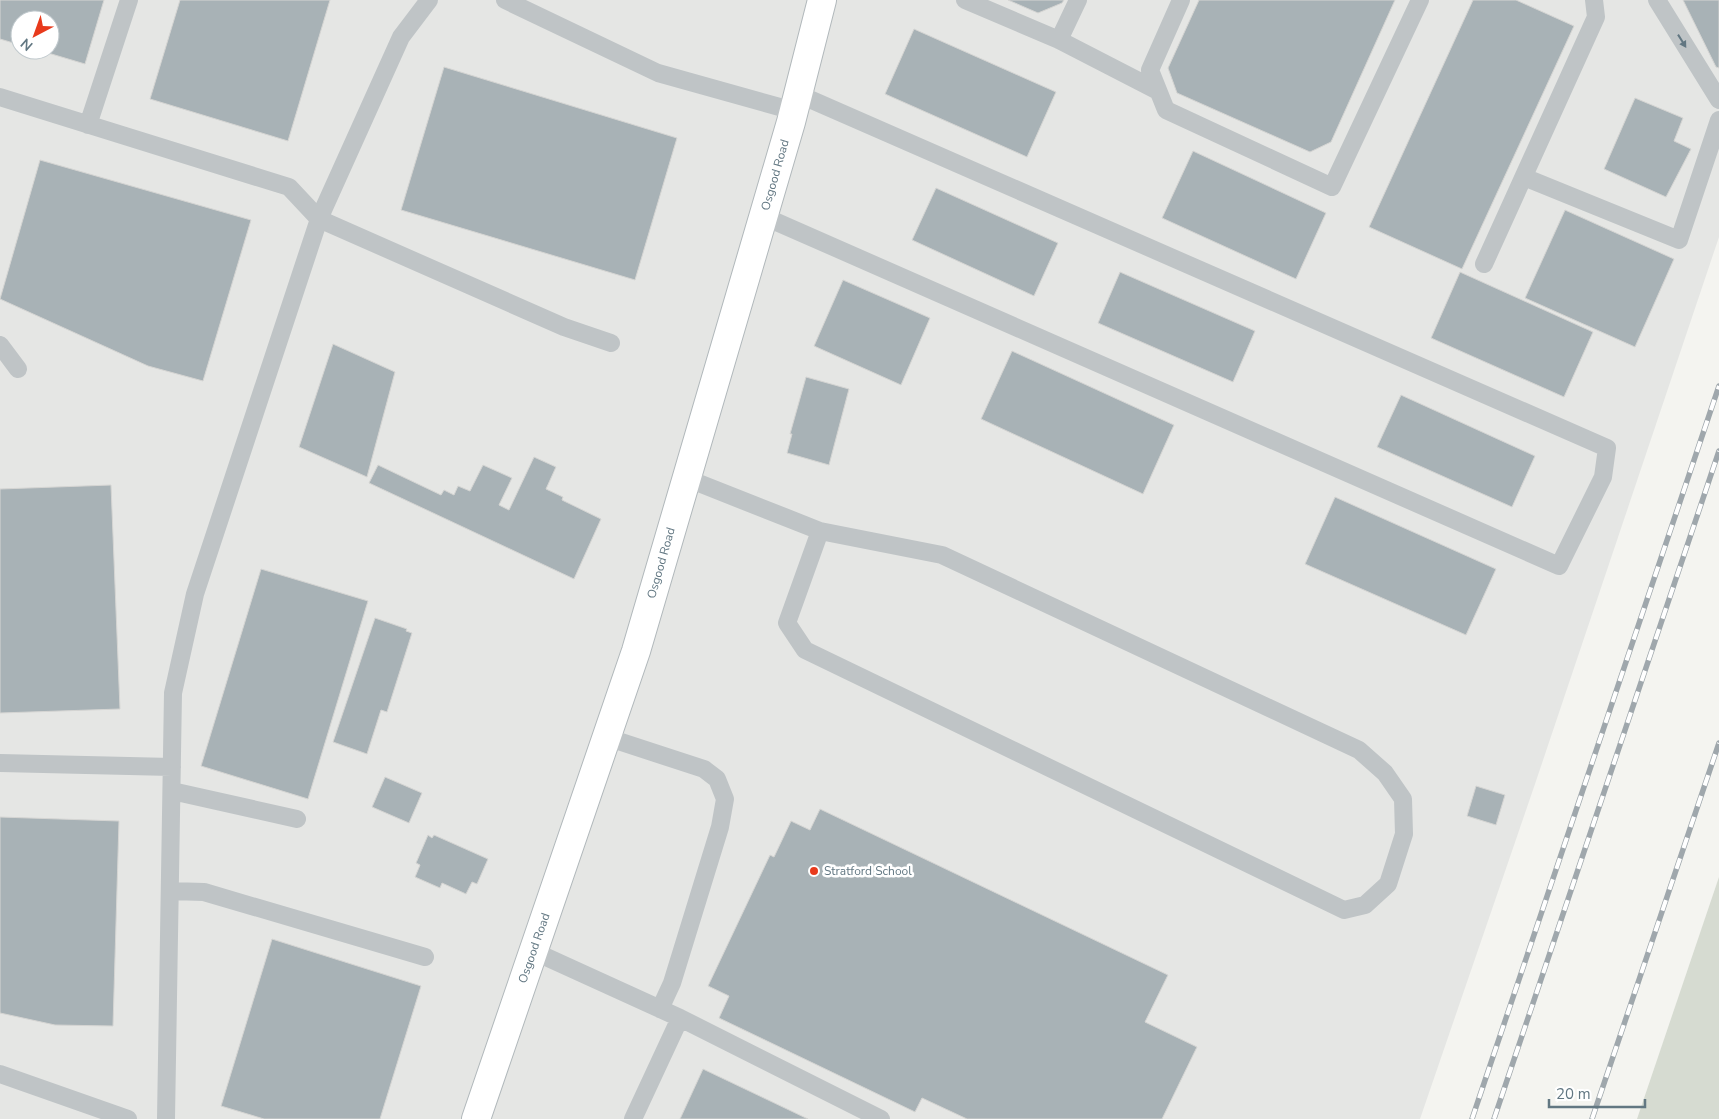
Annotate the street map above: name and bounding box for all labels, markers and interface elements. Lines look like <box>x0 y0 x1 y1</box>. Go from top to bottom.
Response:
north arrow <box>10 10 60 60</box>
text: N <box>17 34 37 55</box>
one-way arrow <box>1678 35 1687 48</box>
street label: Osgood Road <box>757 138 793 212</box>
street label: Osgood Road <box>643 526 679 600</box>
place label: Stratford School <box>824 863 912 879</box>
marker: Stratford School <box>808 865 820 877</box>
street label: Osgood Road <box>514 911 554 985</box>
scale bar <box>1549 1076 1645 1108</box>
text: 20 m <box>1556 1084 1591 1104</box>

